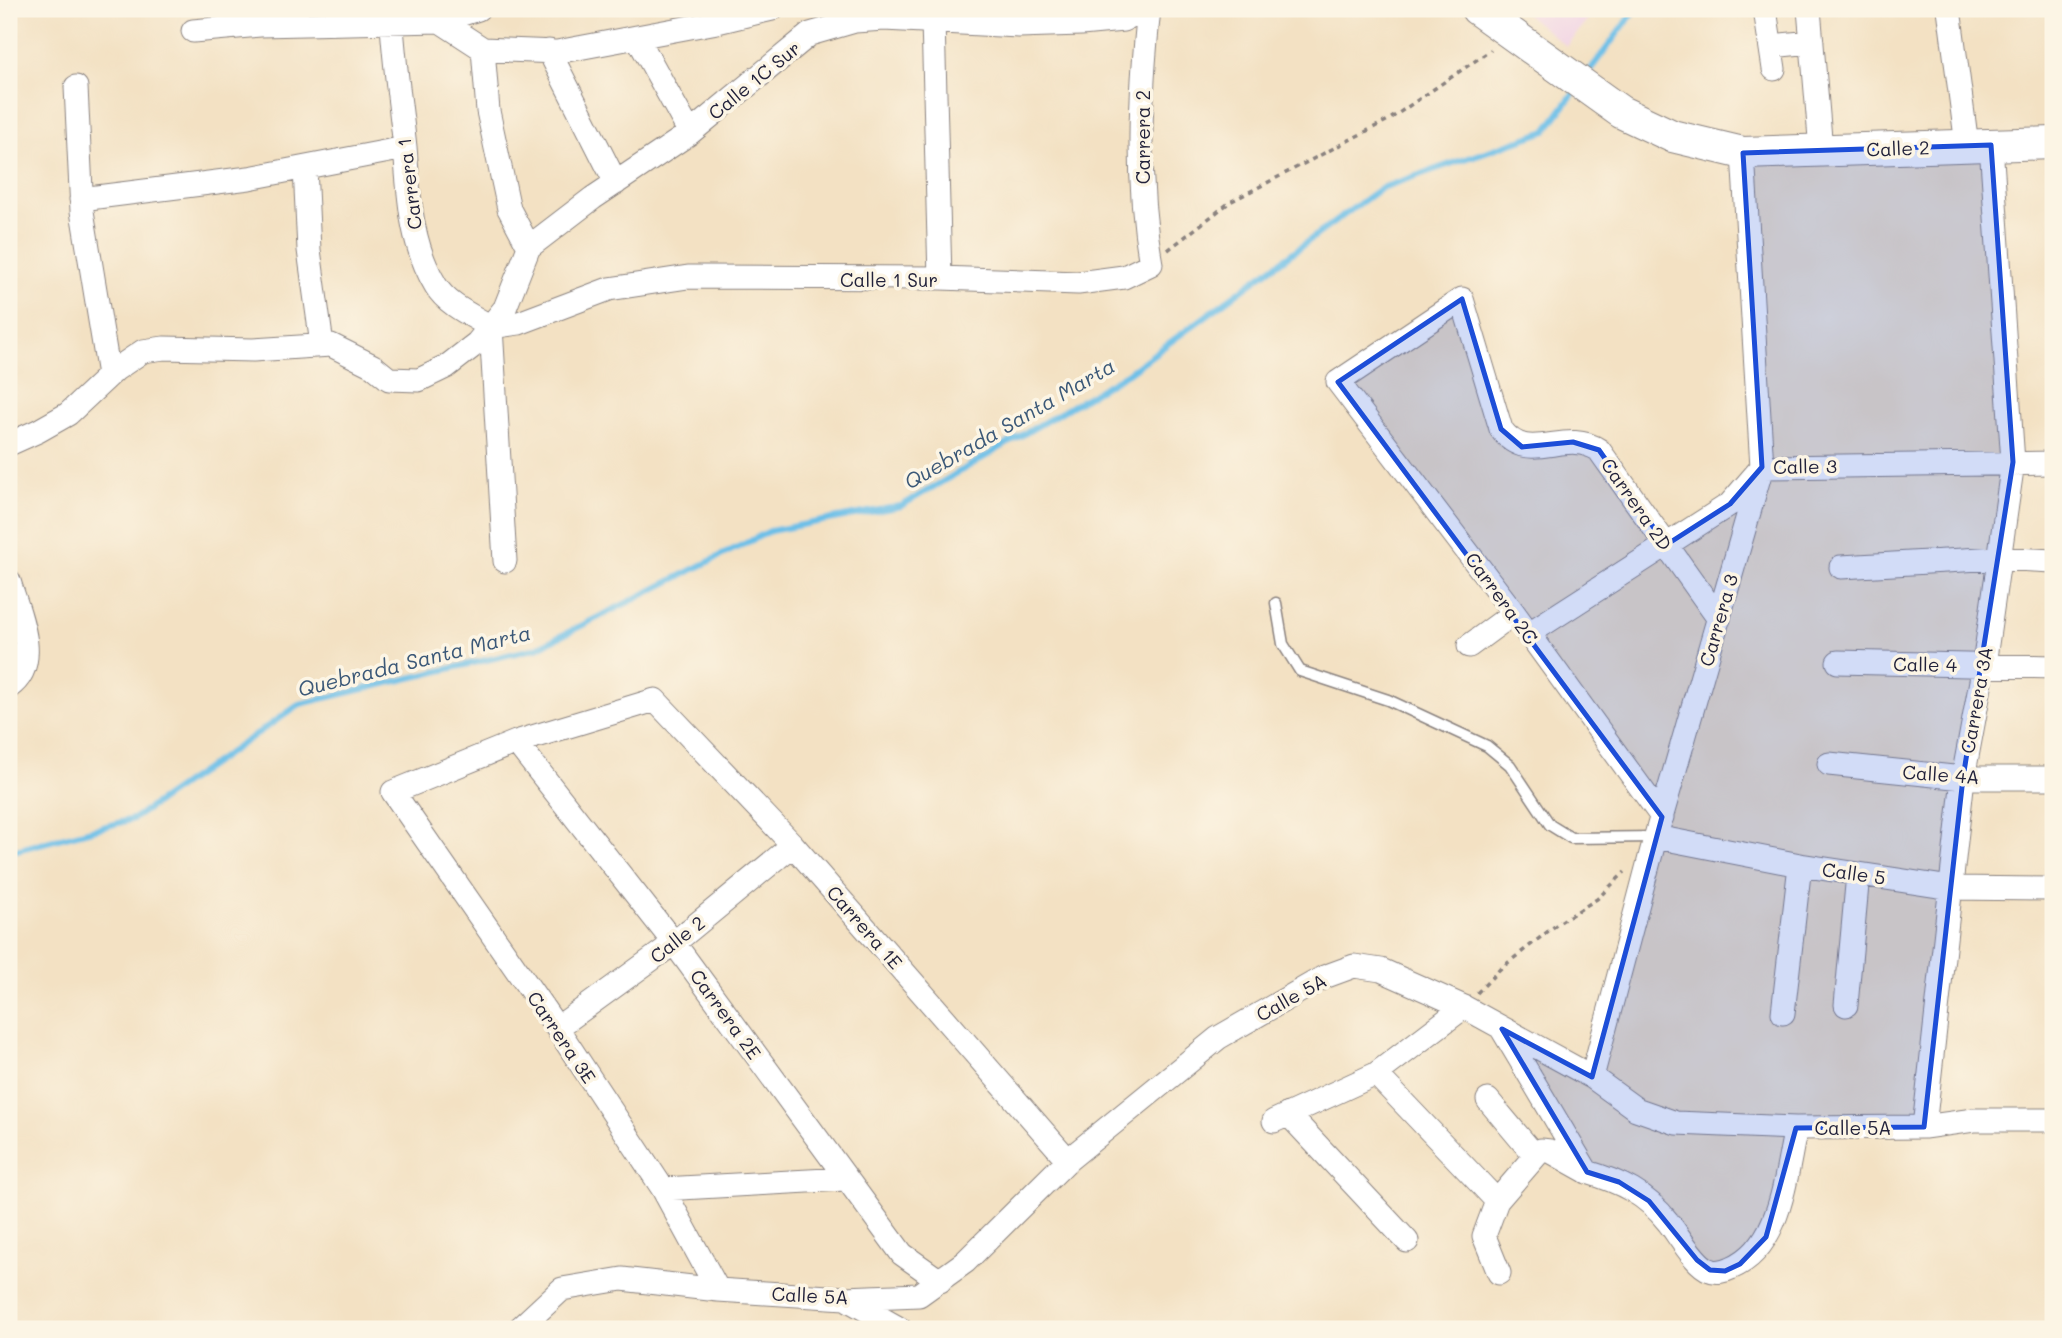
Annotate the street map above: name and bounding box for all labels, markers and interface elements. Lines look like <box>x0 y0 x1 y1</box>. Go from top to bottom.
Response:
street label: Calle 1C Sur <box>703 35 805 125</box>
street label: Carrera 2 <box>1130 90 1155 184</box>
street label: Calle 2 <box>1866 134 1930 162</box>
street label: Carrera 1 <box>391 137 427 231</box>
street label: Calle 1 Sur <box>840 267 938 292</box>
water label: Quebrada Santa Marta <box>899 351 1119 495</box>
street label: Carrera 2D <box>1596 453 1678 555</box>
street label: Calle 3 <box>1773 453 1837 479</box>
street label: Carrera 2C <box>1460 547 1544 649</box>
street label: Carrera 3 <box>1693 571 1743 669</box>
water label: Quebrada Santa Marta <box>295 618 533 702</box>
street label: Carrera 3A <box>1954 645 1998 755</box>
street label: Calle 4 <box>1893 651 1957 677</box>
street label: Calle 4A <box>1902 759 1980 789</box>
street label: Calle 5 <box>1821 856 1887 890</box>
street label: Carrera 1E <box>822 880 908 974</box>
street label: Calle 2 <box>644 910 710 968</box>
street label: Carrera 2E <box>685 964 767 1064</box>
street label: Calle 5A <box>1251 967 1331 1027</box>
street label: Carrera 3E <box>522 986 602 1088</box>
street label: Calle 5A <box>1814 1115 1892 1140</box>
street label: Calle 5A <box>771 1281 849 1309</box>

